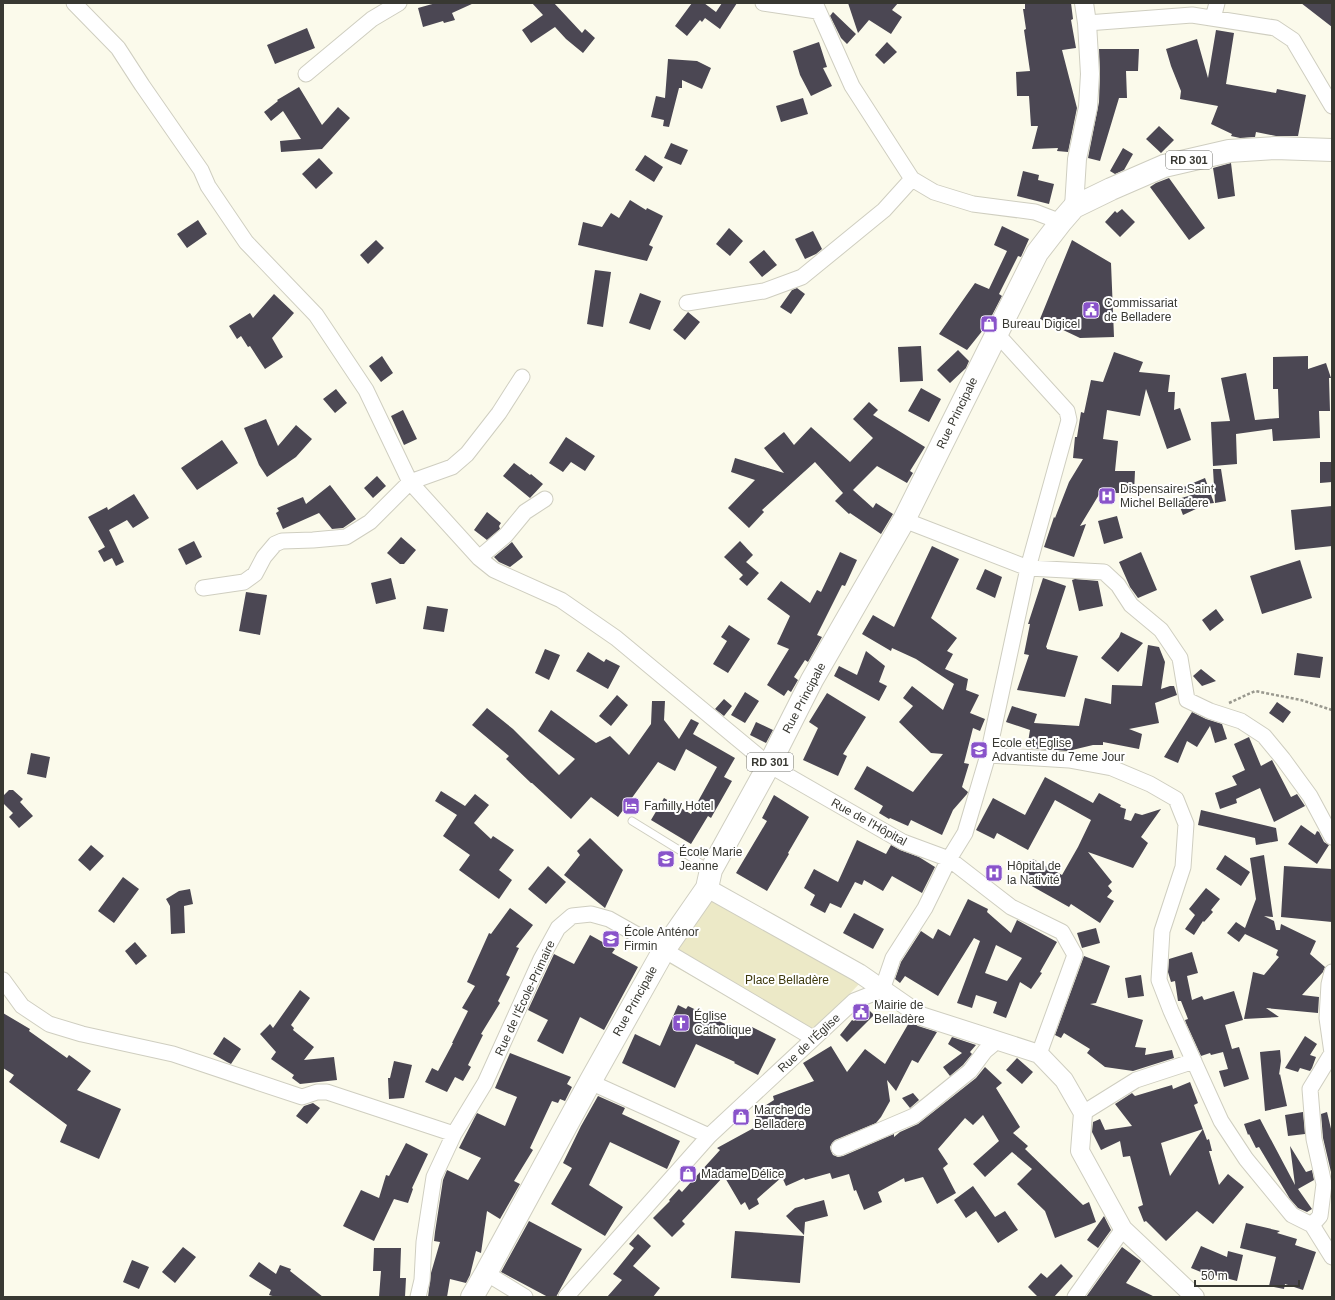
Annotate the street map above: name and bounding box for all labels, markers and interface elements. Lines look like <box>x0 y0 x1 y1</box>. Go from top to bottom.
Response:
road number: RD 301 <box>1166 151 1212 169</box>
place label: Commissariat de Belladere <box>1104 296 1178 324</box>
public building icon: Commissariat de Belladere <box>1081 300 1101 320</box>
shop icon: Bureau Digicel <box>979 314 999 334</box>
place label: Bureau Digicel <box>1002 317 1080 331</box>
street label: Rue Principale <box>934 375 981 451</box>
place label: Dispensaire Saint Michel Belladere <box>1120 482 1215 510</box>
hospital icon: Dispensaire Saint Michel Belladere <box>1097 486 1117 506</box>
street label: Rue Principale <box>779 660 829 736</box>
place label: Ecole et Eglise Advantiste du 7eme Jour <box>992 736 1125 764</box>
school or university icon: Ecole et Eglise Advantiste du 7eme Jour <box>969 740 989 760</box>
road number: RD 301 <box>747 753 793 771</box>
street label: Rue de l'Hôpital <box>829 795 909 849</box>
hotel icon: Familly Hotel <box>621 796 641 816</box>
place label: Familly Hotel <box>644 799 713 813</box>
place label: École Marie Jeanne <box>679 844 743 873</box>
school or university icon: École Marie Jeanne <box>656 849 676 869</box>
place label: Hôpital de la Nativité <box>1007 859 1061 887</box>
hospital icon: Hôpital de la Nativité <box>984 863 1004 883</box>
place label: École Anténor Firmin <box>624 924 699 953</box>
school or university icon: École Anténor Firmin <box>601 929 621 949</box>
street label: Rue de l'École-Primaire <box>491 937 558 1058</box>
street label: Rue Principale <box>610 963 660 1039</box>
park label: Place Belladère <box>745 973 829 987</box>
place label: Mairie de Belladère <box>874 998 925 1026</box>
public building icon: Mairie de Belladère <box>851 1002 871 1022</box>
place label: Église Catholique <box>694 1008 752 1037</box>
street label: Rue de l'Église <box>774 1010 843 1075</box>
church icon: Église Catholique <box>671 1013 691 1033</box>
place label: Marche de Belladere <box>754 1103 811 1131</box>
shop icon: Marche de Belladere <box>731 1107 751 1127</box>
shop icon: Madame Délice <box>678 1164 698 1184</box>
place label: Madame Délice <box>701 1167 785 1181</box>
scale bar <box>1195 1262 1299 1288</box>
text: 50 m <box>1201 1269 1228 1283</box>

